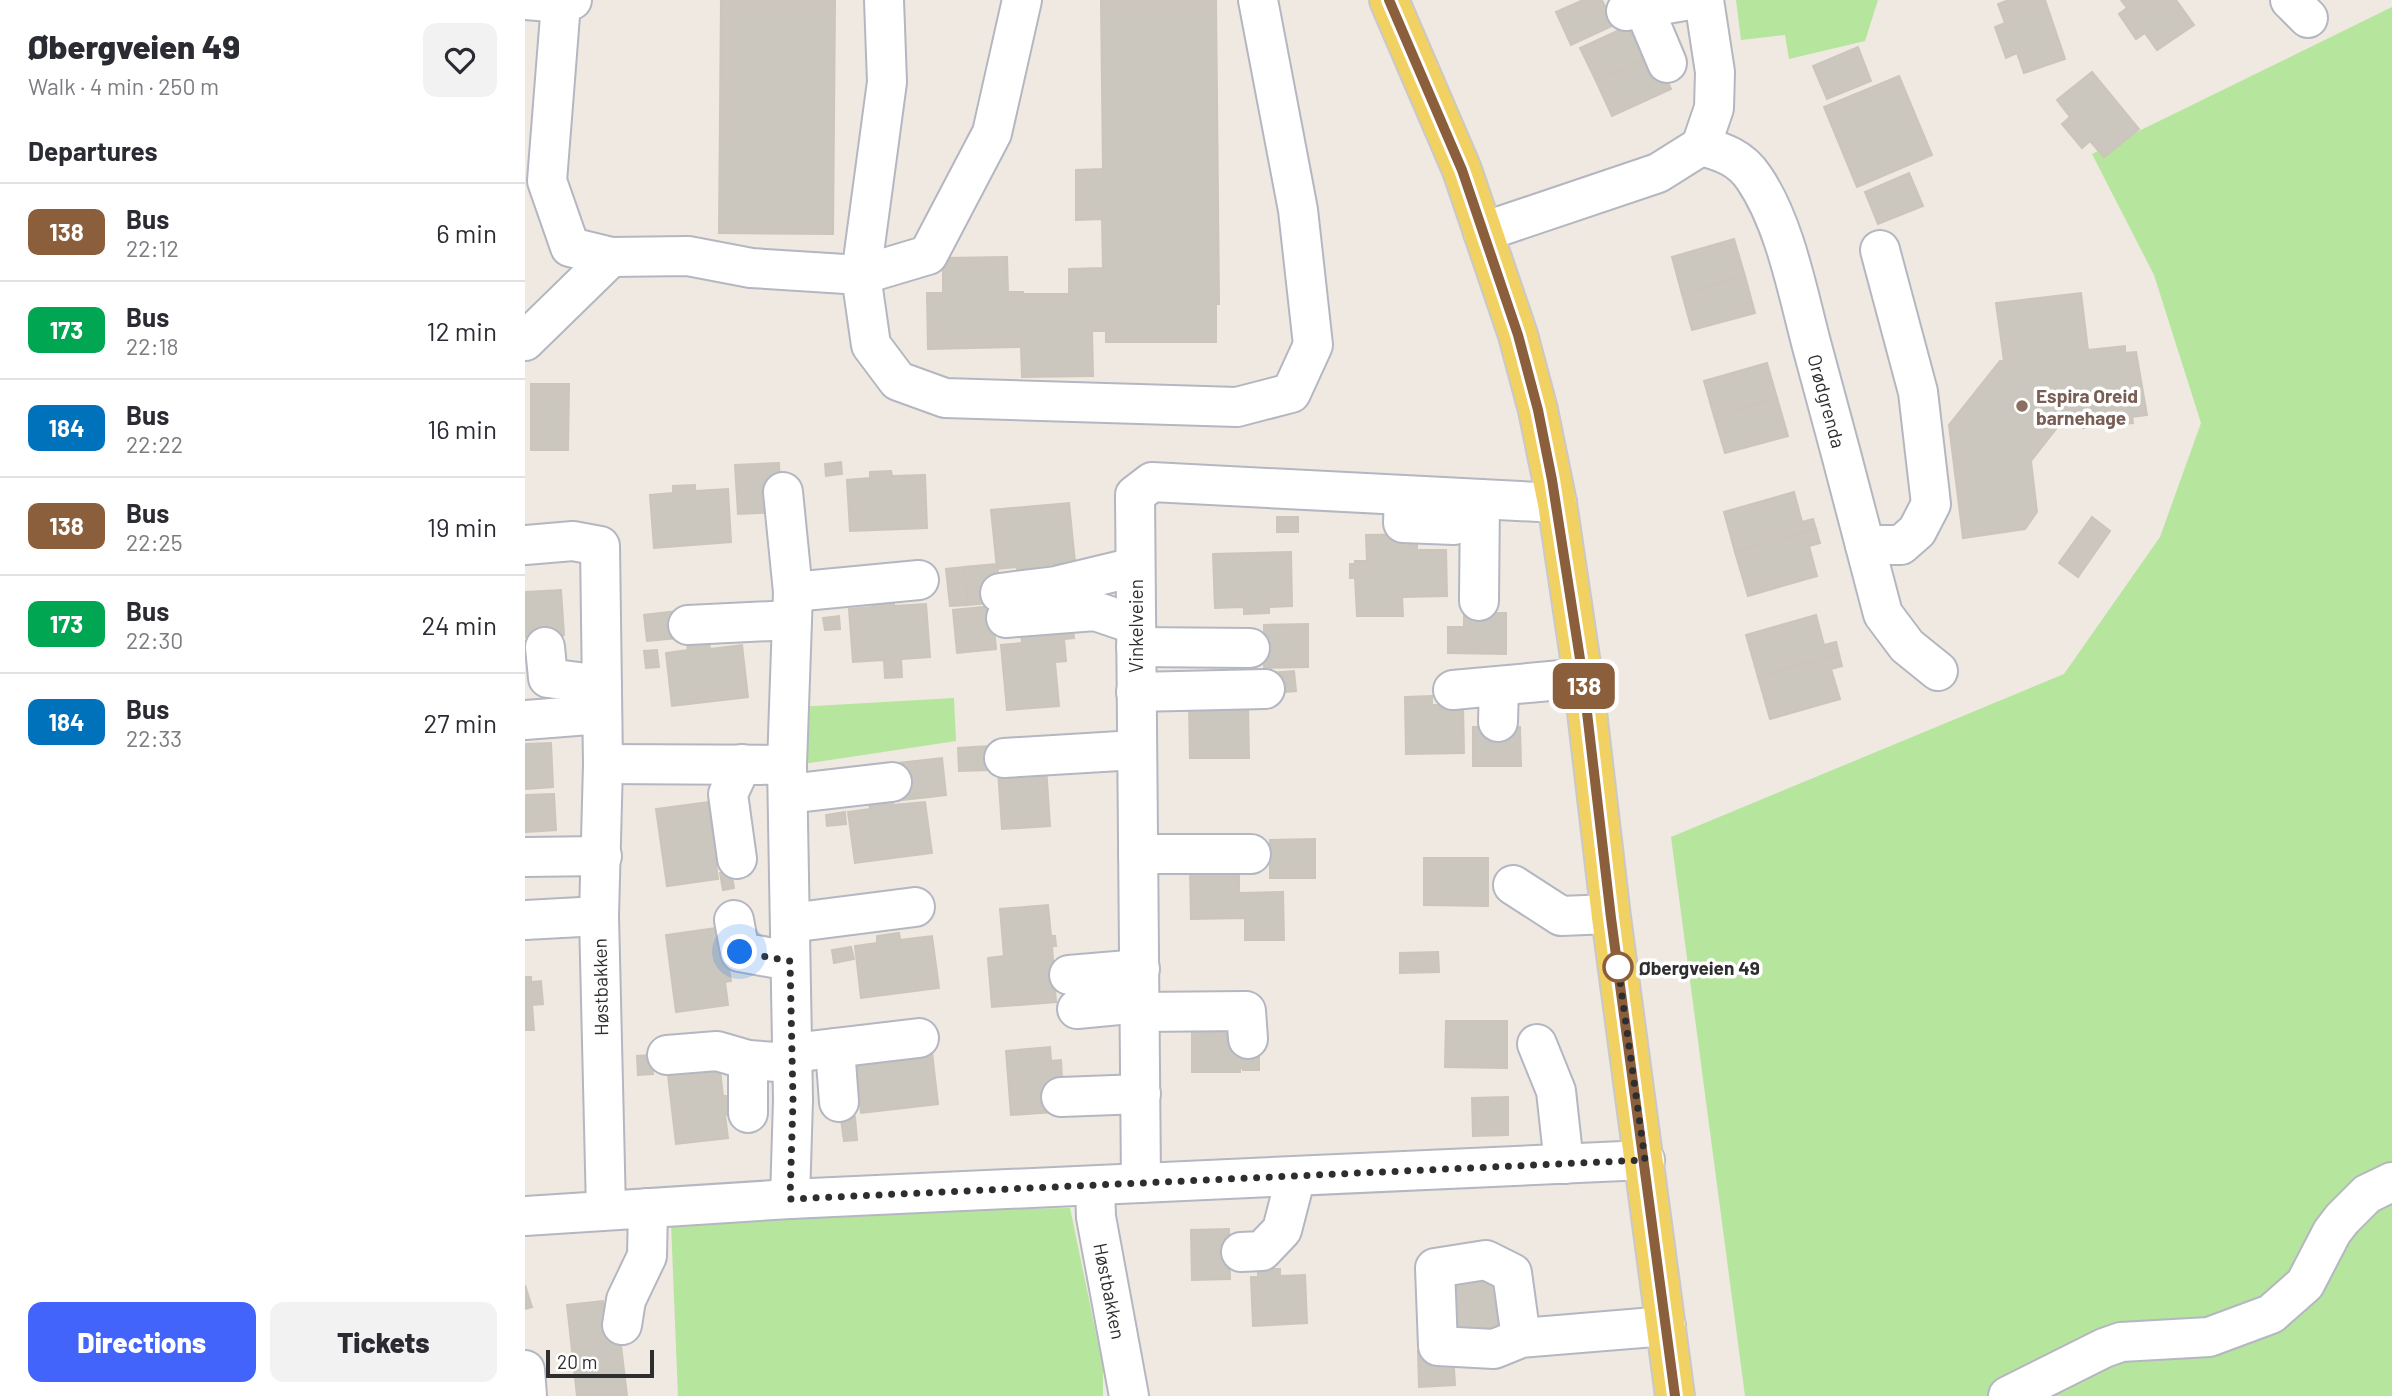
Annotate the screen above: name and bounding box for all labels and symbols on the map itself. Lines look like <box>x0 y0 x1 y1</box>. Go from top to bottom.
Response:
street label: Orødgrenda <box>1803 351 1851 451</box>
place label: Espira Oreid barnehage <box>2036 384 2138 429</box>
marker: Espira Oreid barnehage <box>2014 398 2030 414</box>
street label: Vinkelveien <box>1124 579 1147 673</box>
line badge: 138 <box>1544 663 1624 709</box>
your location <box>722 934 757 969</box>
street label: Høstbakken <box>588 938 612 1036</box>
marker: Øbergveien 49 <box>1603 952 1633 982</box>
place label: Øbergveien 49 <box>1639 956 1760 979</box>
street label: Høstbakken <box>1089 1241 1131 1341</box>
scale bar <box>546 1347 655 1379</box>

